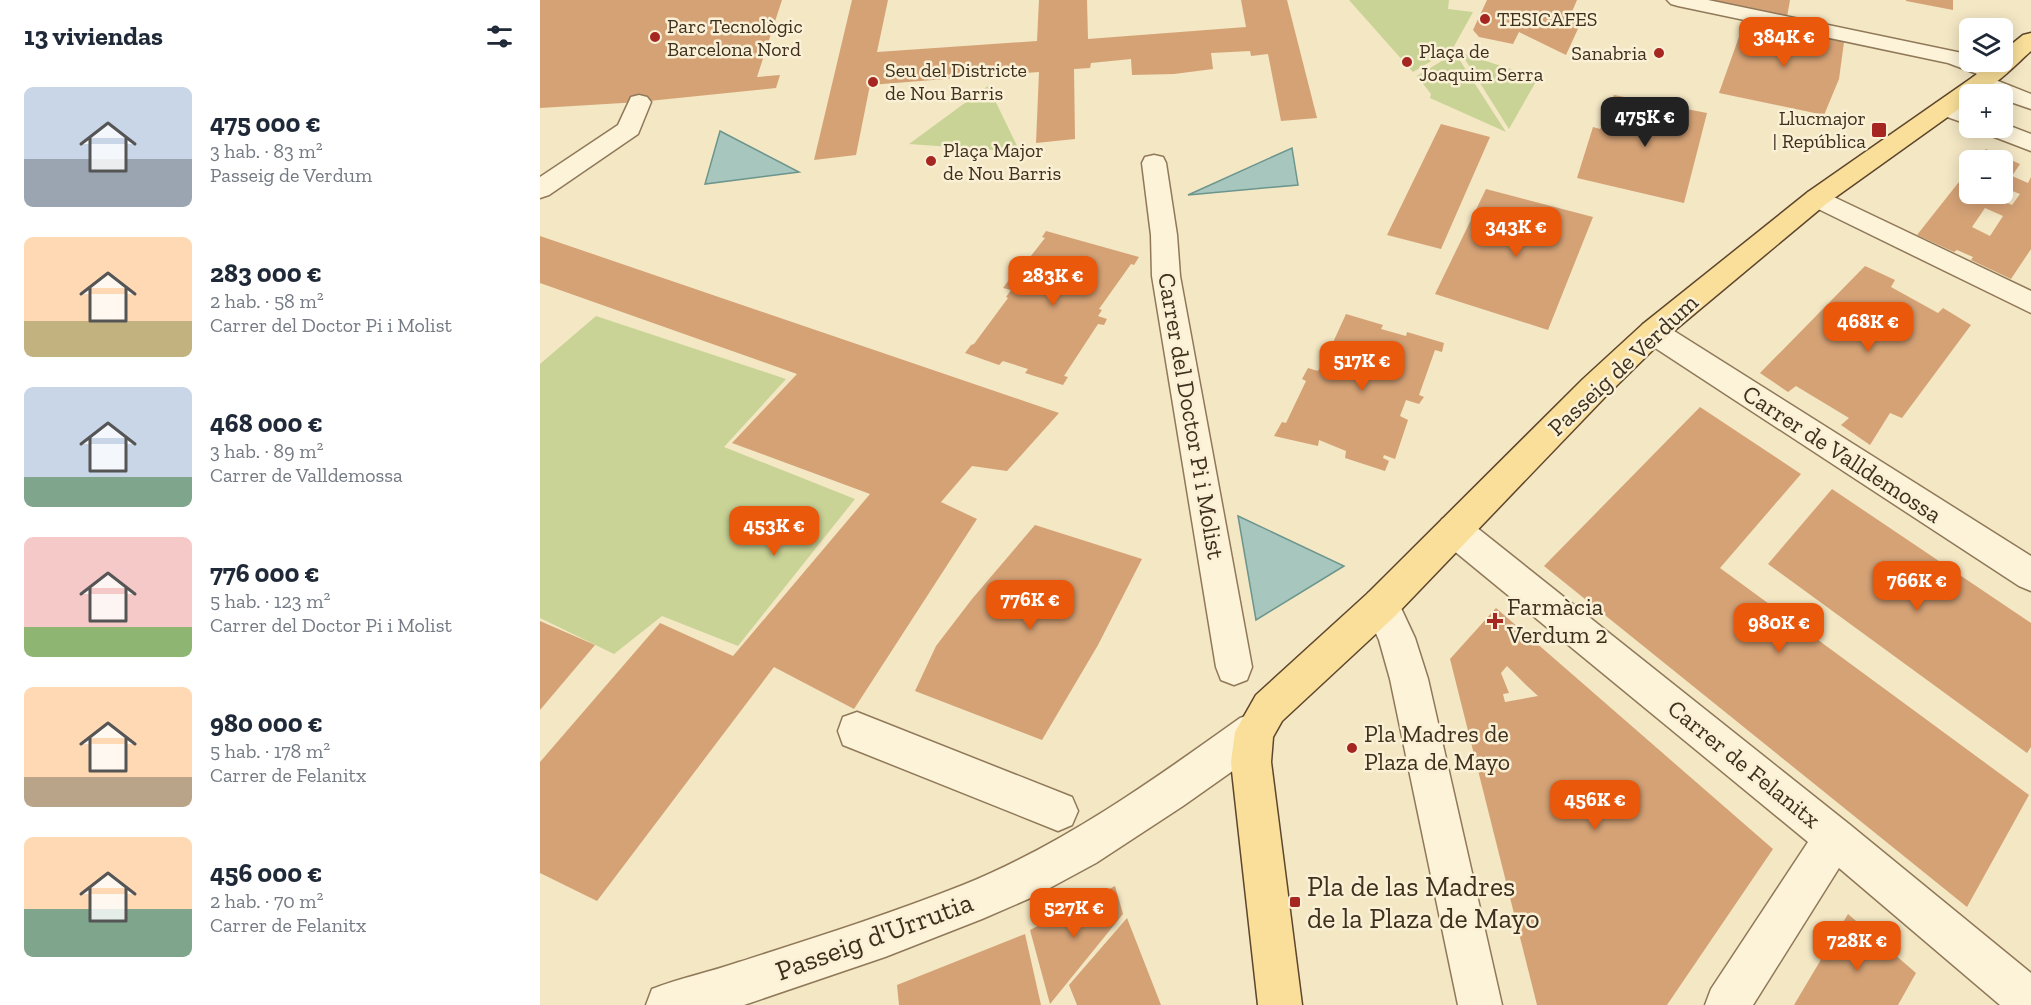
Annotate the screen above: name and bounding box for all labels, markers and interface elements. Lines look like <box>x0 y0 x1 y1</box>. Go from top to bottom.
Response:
place label: TESICAFES <box>1497 7 1597 31</box>
marker: TESICAFES <box>1478 12 1492 26</box>
place label: Parc Tecnològic Barcelona Nord <box>667 14 803 61</box>
pin: 384K € <box>1735 17 1833 68</box>
map controls <box>1959 18 2013 204</box>
button: layers <box>1959 18 2013 72</box>
text: 13 viviendas <box>24 20 163 52</box>
icon: filters <box>483 20 516 53</box>
text: 384K € <box>1753 24 1815 48</box>
marker: Parc Tecnològic Barcelona Nord <box>648 30 662 44</box>
place label: Plaça de Joaquim Serra <box>1419 39 1544 86</box>
place label: Sanabria <box>1571 41 1647 65</box>
marker: Sanabria <box>1652 46 1666 60</box>
marker: Plaça de Joaquim Serra <box>1400 55 1414 69</box>
place label: Seu del Districte de Nou Barris <box>885 58 1027 105</box>
marker: Seu del Districte de Nou Barris <box>866 75 880 89</box>
button: + <box>1959 84 2013 138</box>
pin: 475K € <box>1596 97 1694 148</box>
text: 475K € <box>1615 104 1675 128</box>
place label: Llucmajor | República <box>1773 106 1866 153</box>
text: 475 000 € <box>210 107 321 139</box>
icon: home <box>72 111 144 183</box>
marker: Llucmajor | República <box>1870 121 1888 139</box>
place label: Plaça Major de Nou Barris <box>943 138 1061 185</box>
text: 3 hab. · 83 m² <box>210 139 323 163</box>
button: − <box>1959 150 2013 204</box>
marker: Plaça Major de Nou Barris <box>924 154 938 168</box>
text: Passeig de Verdum <box>210 163 372 187</box>
pin: 343K € <box>1467 207 1565 258</box>
text: 343K € <box>1485 214 1547 238</box>
pin: 283K € <box>1004 256 1102 307</box>
text: 283 000 € <box>210 257 322 289</box>
icon: home <box>72 261 144 333</box>
text: 283K € <box>1022 263 1084 287</box>
street label: Carrer del Doctor Pi i Molist <box>1152 270 1231 561</box>
street label: Passeig de Verdum <box>1542 287 1704 442</box>
text: 2 hab. · 58 m² <box>210 289 324 313</box>
pin: 468K € <box>1819 302 1917 353</box>
text: 468K € <box>1837 309 1899 333</box>
text: Carrer del Doctor Pi i Molist <box>210 313 452 337</box>
pin: 517K € <box>1313 341 1411 392</box>
text: 517K € <box>1333 348 1391 372</box>
street label: Carrer de Valldemossa <box>1737 378 1947 529</box>
text: 468 000 € <box>210 407 323 439</box>
icon: home <box>72 411 144 483</box>
text: 3 hab. · 89 m² <box>210 439 323 463</box>
text: Carrer de Valldemossa <box>210 463 403 487</box>
pin: 453K € <box>725 506 823 557</box>
text: 453K € <box>743 513 805 537</box>
text: 776 000 € <box>210 557 320 589</box>
icon: home <box>72 561 144 633</box>
pin: 766K € <box>1868 561 1966 612</box>
text: 766K € <box>1887 568 1947 592</box>
pin: 776K € <box>981 580 1079 631</box>
text: 776K € <box>1000 587 1060 611</box>
text: 5 hab. · 123 m² <box>210 589 330 613</box>
place label: Farmàcia Verdum 2 <box>1506 592 1608 649</box>
pin: 980K € <box>1730 603 1828 654</box>
text: 980K € <box>1748 610 1810 634</box>
text: Carrer del Doctor Pi i Molist <box>210 613 452 637</box>
marker: Farmàcia Verdum 2 <box>1488 614 1502 628</box>
street label: Carrer de Felanitx <box>1662 693 1826 834</box>
text: 980 000 € <box>210 707 323 739</box>
icon: home <box>72 711 144 783</box>
place label: Pla Madres de Plaza de Mayo <box>1364 719 1510 776</box>
text: 5 hab. · 178 m² <box>210 739 330 763</box>
marker: Pla Madres de Plaza de Mayo <box>1345 741 1359 755</box>
text: Carrer de Felanitx <box>210 763 366 787</box>
pin: 456K € <box>1546 780 1644 831</box>
text: 456K € <box>1564 787 1626 811</box>
text: 456 000 € <box>210 857 322 889</box>
icon: home <box>72 861 144 933</box>
place label: Pla de las Madres de la Plaza de Mayo <box>1307 870 1540 935</box>
street label: Passeig d'Urrutia <box>771 885 978 987</box>
pin: 527K € <box>1025 888 1123 939</box>
text: 2 hab. · 70 m² <box>210 889 324 913</box>
text: 527K € <box>1044 895 1104 919</box>
marker: Pla de las Madres de la Plaza de Mayo <box>1288 895 1302 909</box>
text: Carrer de Felanitx <box>210 913 366 937</box>
pin: 728K € <box>1808 921 1906 972</box>
text: 728K € <box>1827 928 1887 952</box>

